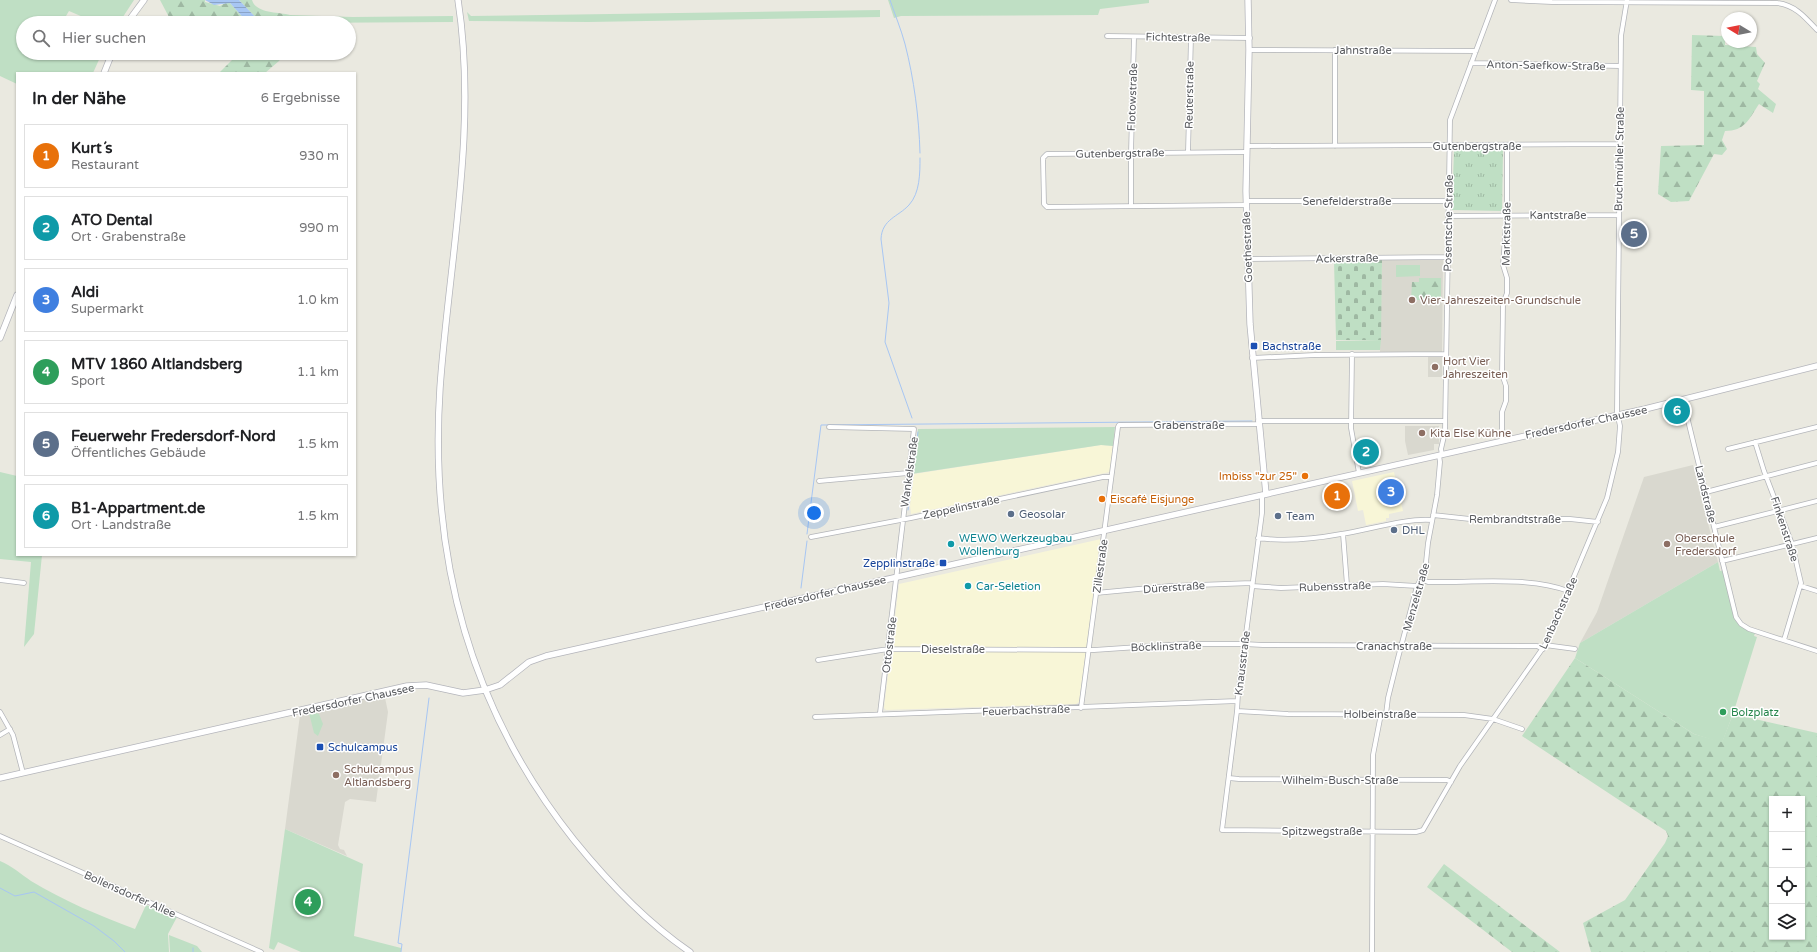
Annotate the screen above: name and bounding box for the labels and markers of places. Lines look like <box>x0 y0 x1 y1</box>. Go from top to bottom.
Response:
pin: 5 <box>1621 219 1647 249</box>
place label: Vier-Jahreszeiten-Grundschule <box>1420 294 1581 307</box>
marker: Vier-Jahreszeiten-Grundschule <box>1407 295 1417 305</box>
place label: Bachstraße <box>1262 340 1321 353</box>
marker: Bachstraße <box>1249 341 1259 351</box>
place label: Hort Vier Jahreszeiten <box>1443 355 1508 381</box>
marker: Hort Vier Jahreszeiten <box>1430 362 1440 372</box>
pin: 6 <box>1664 396 1690 426</box>
place label: Kita Else Kühne <box>1430 427 1511 440</box>
marker: Kita Else Kühne <box>1417 428 1427 438</box>
pin: 2 <box>1353 437 1379 467</box>
place label: Imbiss "zur 25" <box>1219 470 1297 483</box>
marker: Imbiss "zur 25" <box>1300 471 1310 481</box>
pin: 3 <box>1378 477 1404 507</box>
pin: 1 <box>1324 481 1350 511</box>
place label: Eiscafé Eisjunge <box>1110 493 1194 506</box>
marker: Eiscafé Eisjunge <box>1097 494 1107 504</box>
place label: Geosolar <box>1019 508 1066 521</box>
marker: Geosolar <box>1006 509 1016 519</box>
place label: Team <box>1286 510 1315 523</box>
marker: Team <box>1273 511 1283 521</box>
place label: DHL <box>1402 524 1426 537</box>
marker: DHL <box>1389 525 1399 535</box>
place label: WEWO Werkzeugbau Wollenburg <box>959 532 1072 558</box>
place label: Oberschule Fredersdorf <box>1675 532 1737 558</box>
marker: WEWO Werkzeugbau Wollenburg <box>946 539 956 549</box>
marker: Oberschule Fredersdorf <box>1662 539 1672 549</box>
place label: Zepplinstraße <box>863 557 935 570</box>
marker: Zepplinstraße <box>938 558 948 568</box>
place label: Car-Seletion <box>976 580 1041 593</box>
marker: Car-Seletion <box>963 581 973 591</box>
place label: Bolzplatz <box>1731 706 1779 719</box>
marker: Bolzplatz <box>1718 707 1728 717</box>
place label: Schulcampus <box>328 741 398 754</box>
marker: Schulcampus <box>315 742 325 752</box>
place label: Schulcampus Altlandsberg <box>344 763 414 789</box>
marker: Schulcampus Altlandsberg <box>331 770 341 780</box>
pin: 4 <box>295 887 321 917</box>

